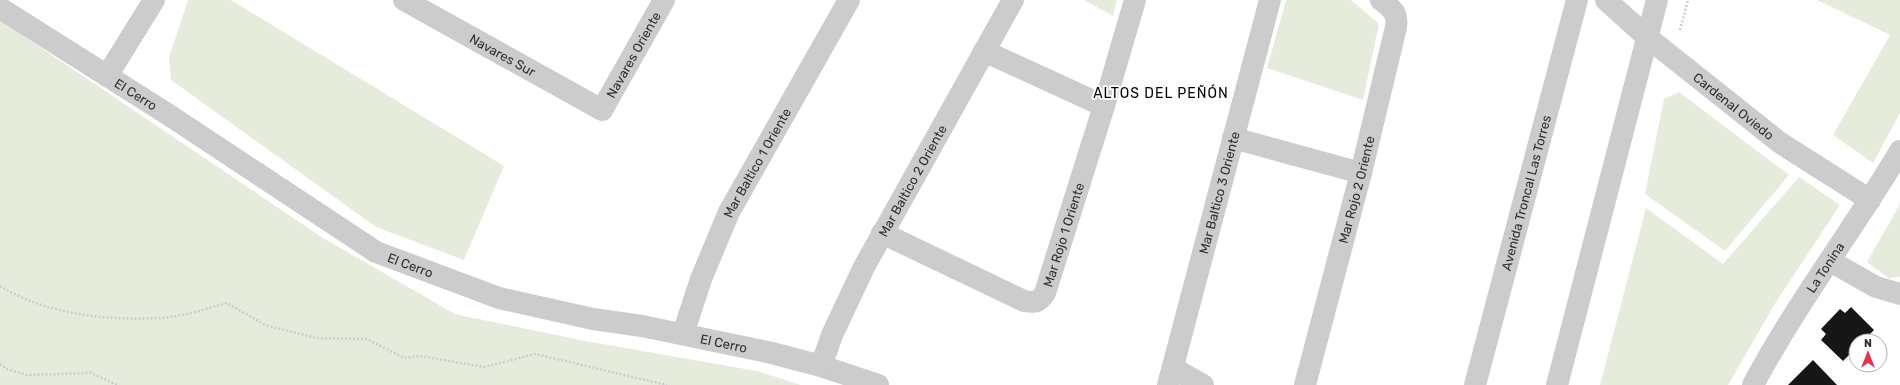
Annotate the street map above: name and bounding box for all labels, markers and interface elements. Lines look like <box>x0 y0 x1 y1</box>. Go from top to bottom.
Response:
street label: Navares Oriente <box>603 9 664 101</box>
street label: Navares Sur <box>467 31 538 80</box>
street label: Cardenal Oviedo <box>1690 70 1777 143</box>
street label: El Cerro <box>112 76 160 114</box>
district label: ALTOS DEL PEÑÓN <box>1093 84 1229 102</box>
street label: Mar Baltico 1 Oriente <box>720 106 794 220</box>
street label: Avenida Troncal Las Torres <box>1499 113 1554 272</box>
street label: Mar Baltico 2 Oriente <box>875 122 950 239</box>
street label: Mar Baltico 3 Oriente <box>1196 130 1243 256</box>
street label: Mar Rojo 2 Oriente <box>1336 134 1378 245</box>
street label: Mar Rojo 1 Oriente <box>1040 181 1087 289</box>
street label: La Tonina <box>1803 240 1847 296</box>
street label: El Cerro <box>385 250 435 281</box>
street label: El Cerro <box>699 331 749 356</box>
north arrow <box>1848 333 1888 373</box>
text: N <box>1864 337 1872 350</box>

